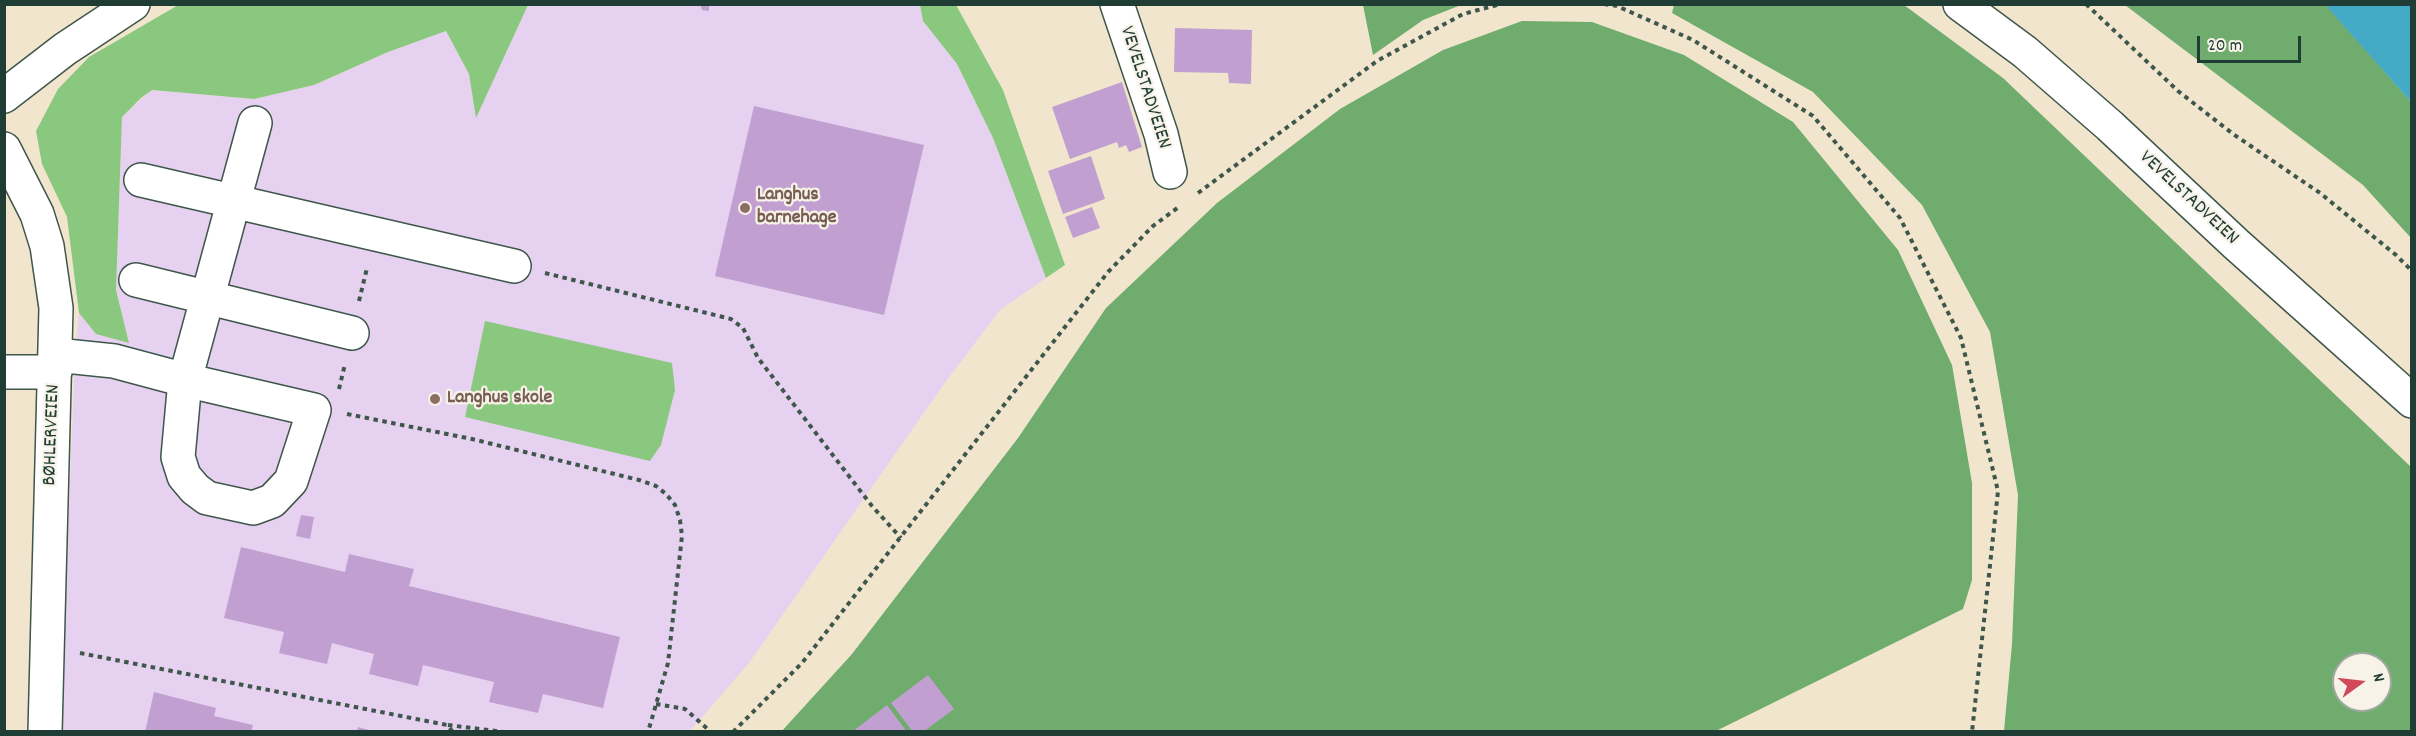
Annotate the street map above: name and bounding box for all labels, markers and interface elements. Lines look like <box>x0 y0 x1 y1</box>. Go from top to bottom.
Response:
street label: VEVELSTADVEIEN <box>1113 24 1175 152</box>
scale bar <box>2200 24 2304 62</box>
text: 20 m <box>2208 34 2242 59</box>
street label: VEVELSTADVEIEN <box>2133 147 2243 251</box>
place label: Langhus barnehage <box>757 184 837 231</box>
marker: Langhus barnehage <box>738 201 752 215</box>
street label: BØHLERVEIEN <box>39 384 67 486</box>
place label: Langhus skole <box>447 387 552 411</box>
marker: Langhus skole <box>428 392 442 406</box>
north arrow <box>2332 652 2392 712</box>
text: N <box>2366 671 2390 685</box>

